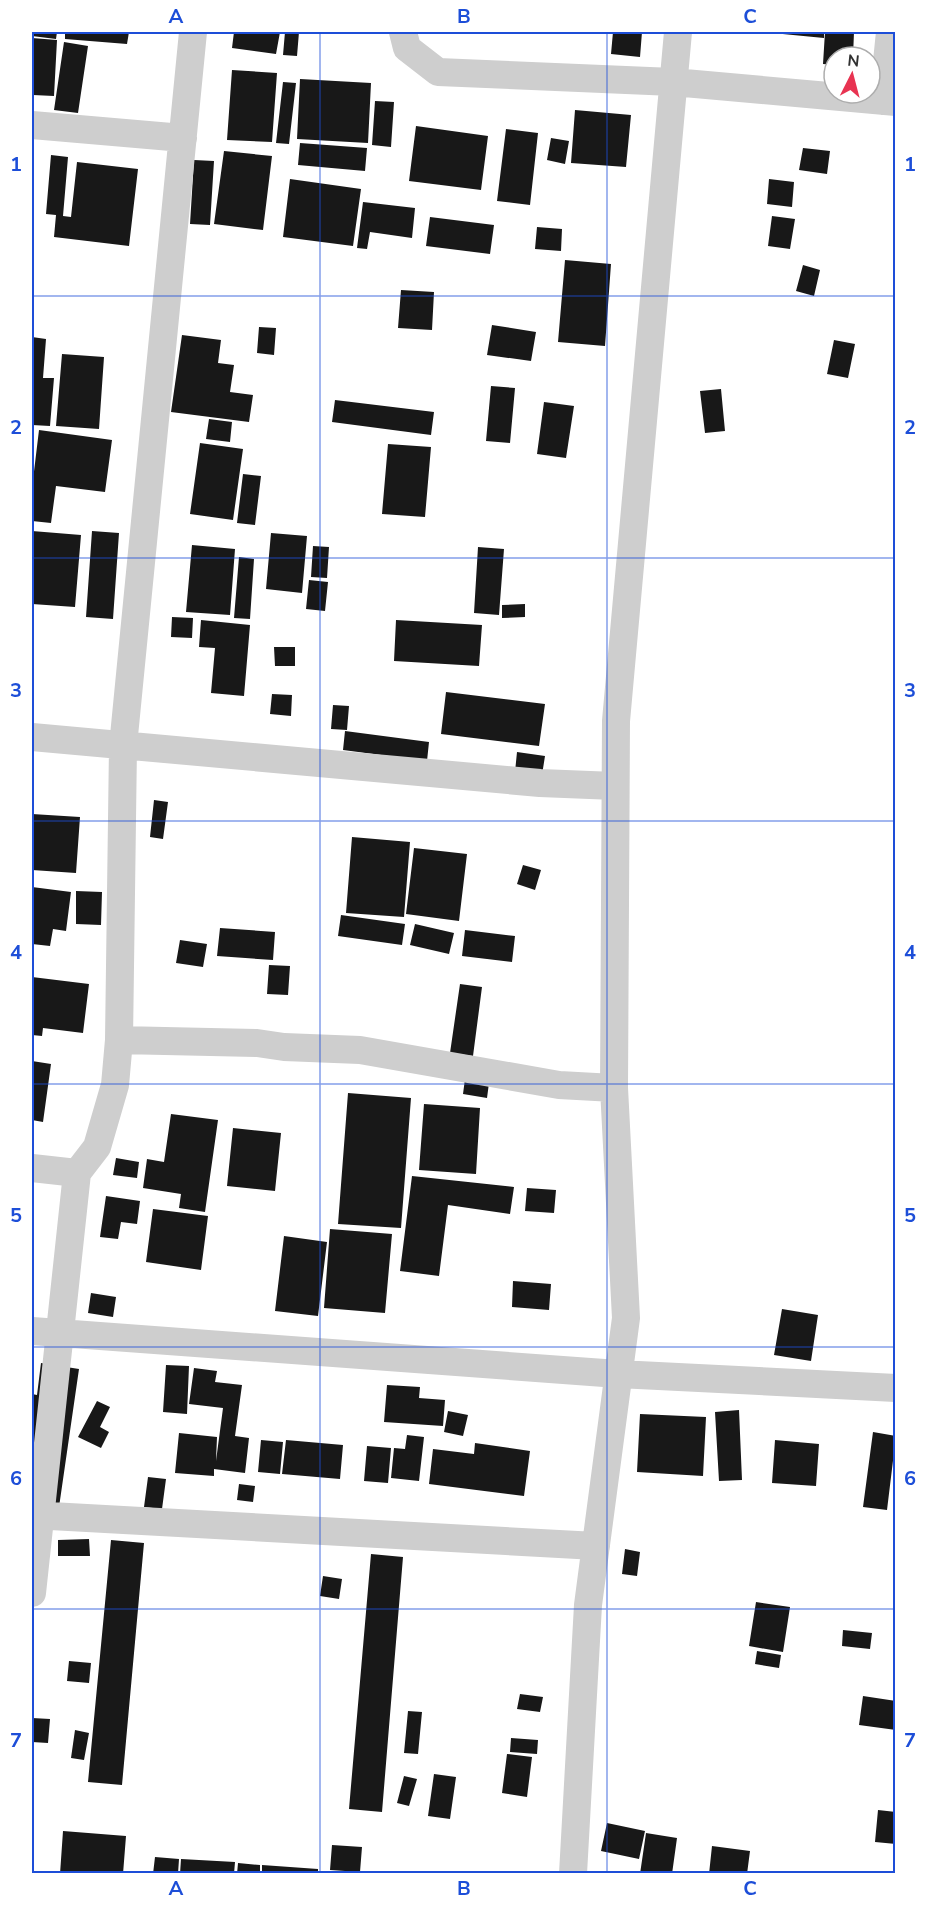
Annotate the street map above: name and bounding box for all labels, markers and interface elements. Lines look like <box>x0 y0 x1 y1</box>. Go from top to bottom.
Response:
text: A <box>169 3 184 30</box>
text: B <box>457 3 471 30</box>
text: C <box>743 3 757 30</box>
north arrow <box>822 45 882 105</box>
text: N <box>846 50 861 73</box>
text: 1 <box>10 151 22 178</box>
text: 1 <box>904 151 916 178</box>
text: 2 <box>10 414 22 441</box>
text: 2 <box>904 414 916 441</box>
text: 3 <box>10 677 22 704</box>
text: 3 <box>904 677 916 704</box>
text: 4 <box>10 939 22 966</box>
text: 4 <box>904 939 916 966</box>
text: 5 <box>10 1202 22 1229</box>
text: 5 <box>904 1202 916 1229</box>
text: 6 <box>10 1465 22 1492</box>
text: 6 <box>904 1465 916 1492</box>
text: 7 <box>10 1727 22 1754</box>
text: 7 <box>904 1727 916 1754</box>
text: A <box>169 1875 184 1902</box>
text: B <box>457 1875 471 1902</box>
text: C <box>743 1875 757 1902</box>

